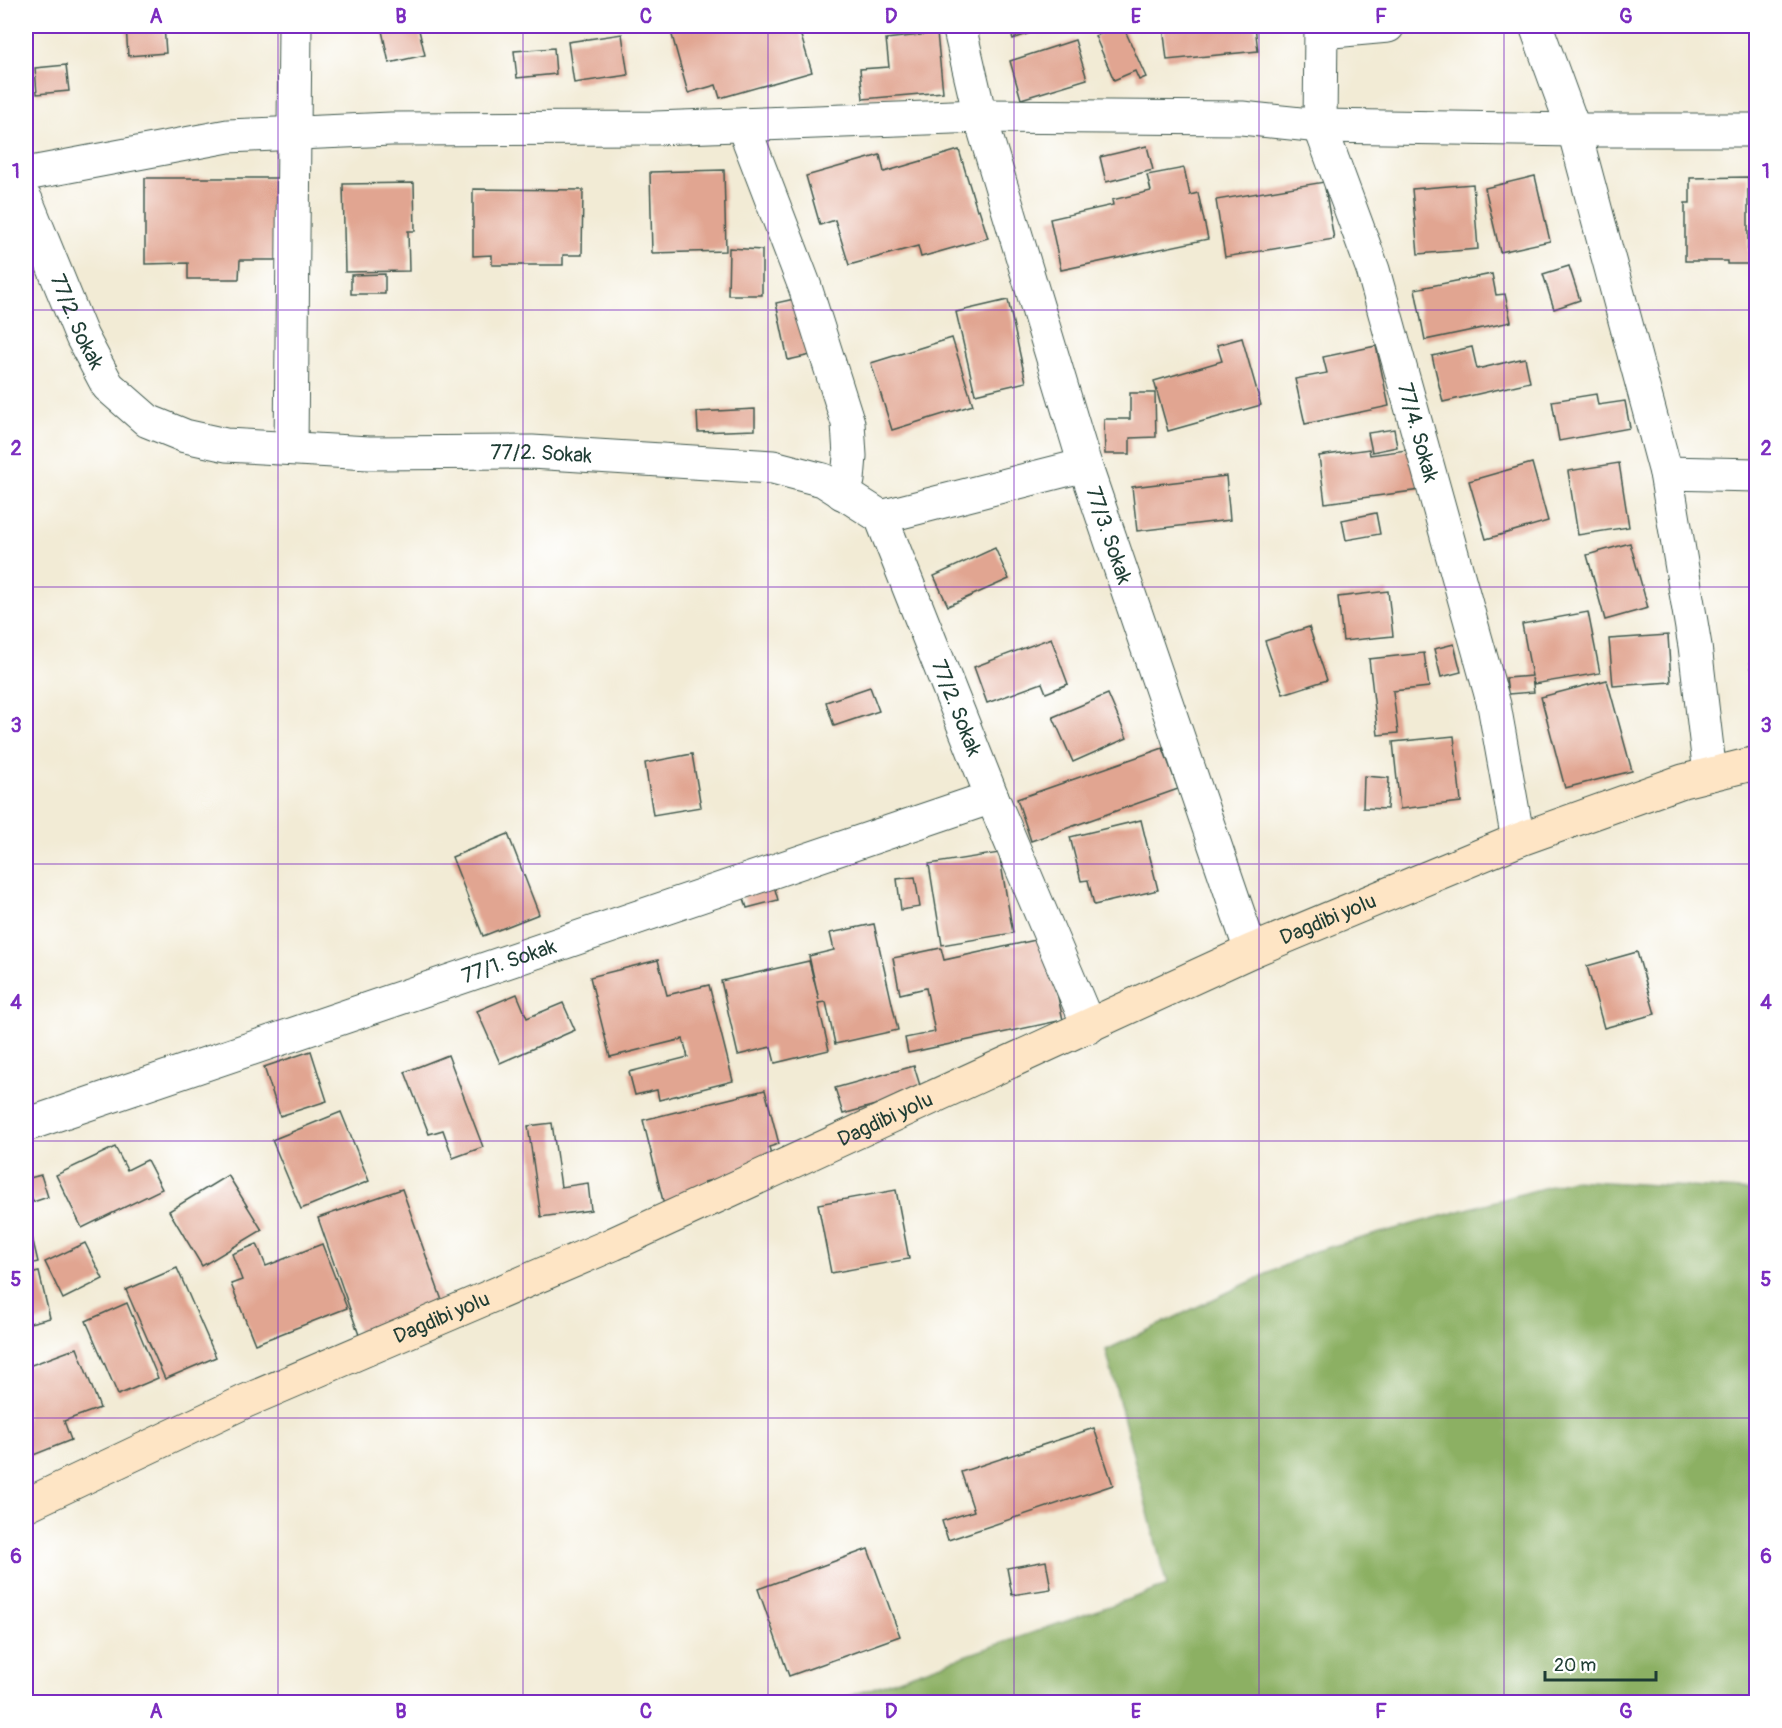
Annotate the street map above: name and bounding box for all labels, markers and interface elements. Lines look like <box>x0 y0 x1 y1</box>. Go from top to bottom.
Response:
text: A <box>150 4 163 29</box>
text: B <box>395 4 407 29</box>
text: C <box>640 4 652 29</box>
text: D <box>885 4 898 29</box>
text: E <box>1131 4 1142 29</box>
text: F <box>1375 4 1387 29</box>
text: G <box>1619 4 1633 29</box>
text: 1 <box>12 159 20 184</box>
text: 1 <box>1762 159 1770 184</box>
street label: 77/2. Sokak <box>44 270 110 374</box>
street label: 77/4. Sokak <box>1391 380 1444 485</box>
text: 2 <box>10 436 22 461</box>
text: 2 <box>1760 436 1772 461</box>
street label: 77/2. Sokak <box>490 439 593 470</box>
street label: 77/3. Sokak <box>1079 483 1138 588</box>
street label: 77/2. Sokak <box>925 656 988 760</box>
text: 3 <box>10 713 22 738</box>
text: 3 <box>1760 713 1772 738</box>
street label: Dagdibi yolu <box>1276 887 1381 951</box>
street label: 77/1. Sokak <box>458 933 560 990</box>
text: 4 <box>10 990 22 1015</box>
text: 4 <box>1760 990 1772 1015</box>
street label: Dagdibi yolu <box>833 1086 937 1153</box>
text: 5 <box>11 1267 22 1292</box>
text: 5 <box>1761 1267 1772 1292</box>
street label: Dagdibi yolu <box>390 1285 494 1350</box>
text: 6 <box>10 1544 22 1569</box>
text: 6 <box>1760 1544 1772 1569</box>
scale bar <box>1545 1644 1656 1682</box>
text: 20 m <box>1554 1654 1596 1677</box>
text: A <box>150 1699 163 1724</box>
text: B <box>395 1699 407 1724</box>
text: C <box>640 1699 652 1724</box>
text: D <box>885 1699 898 1724</box>
text: E <box>1131 1699 1142 1724</box>
text: F <box>1375 1699 1387 1724</box>
text: G <box>1619 1699 1633 1724</box>

